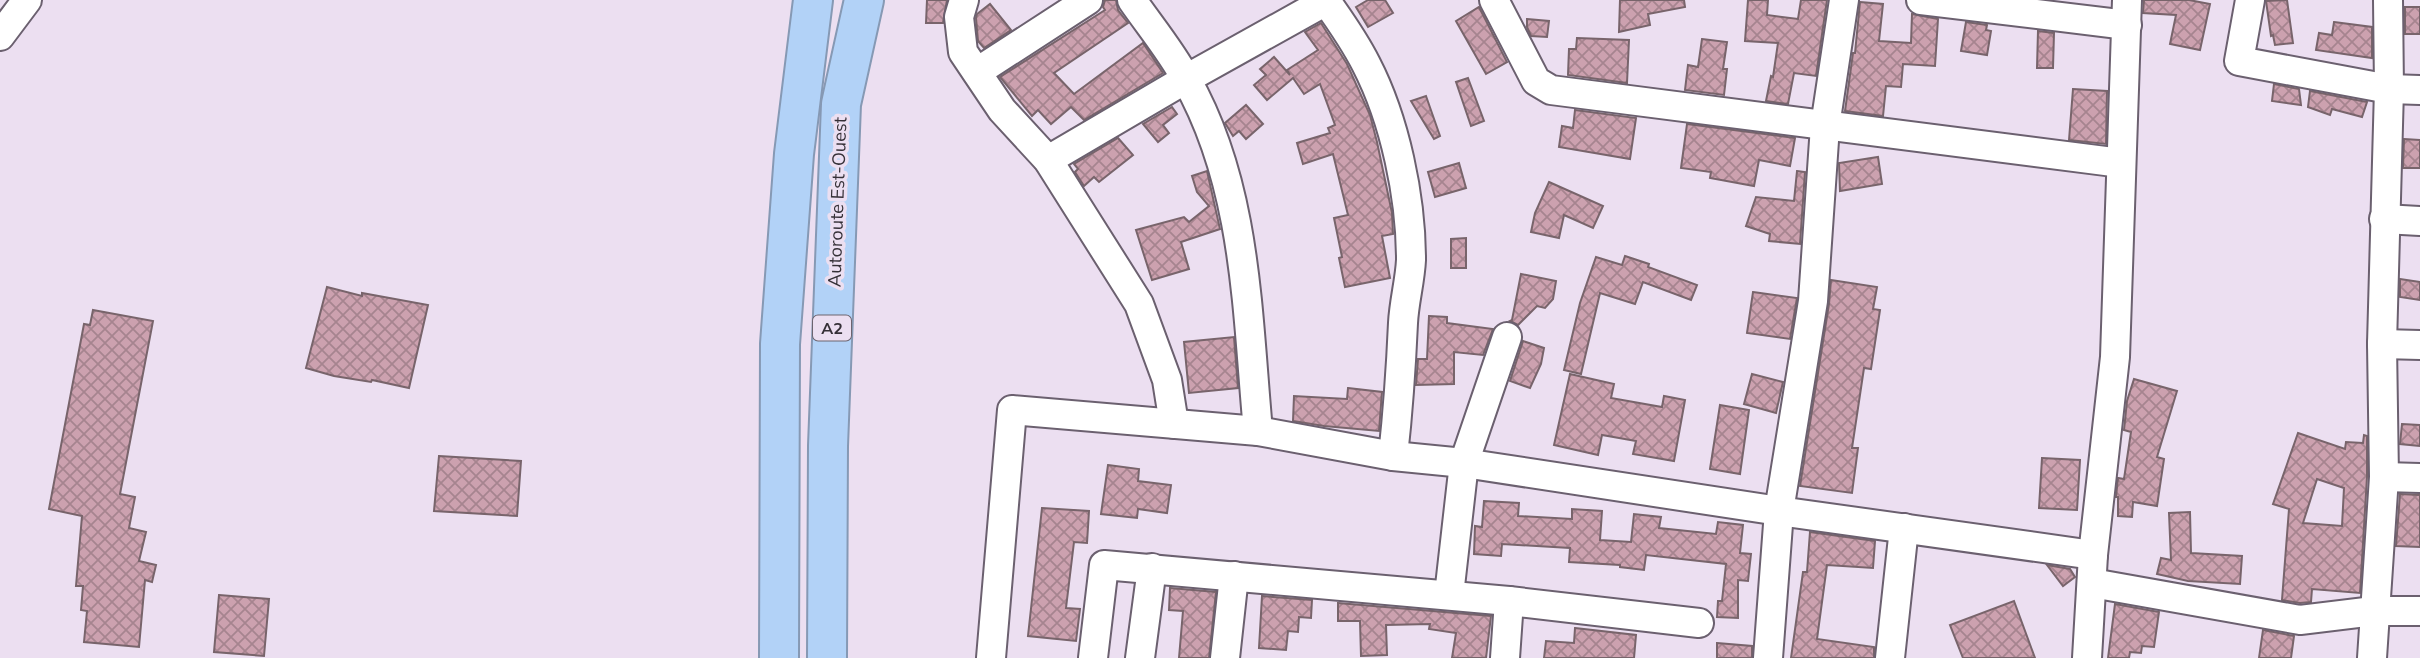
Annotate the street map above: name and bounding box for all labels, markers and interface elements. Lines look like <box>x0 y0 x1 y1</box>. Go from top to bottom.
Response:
street label: Autoroute Est-Ouest <box>823 117 851 287</box>
road number: A2 <box>813 316 851 340</box>

